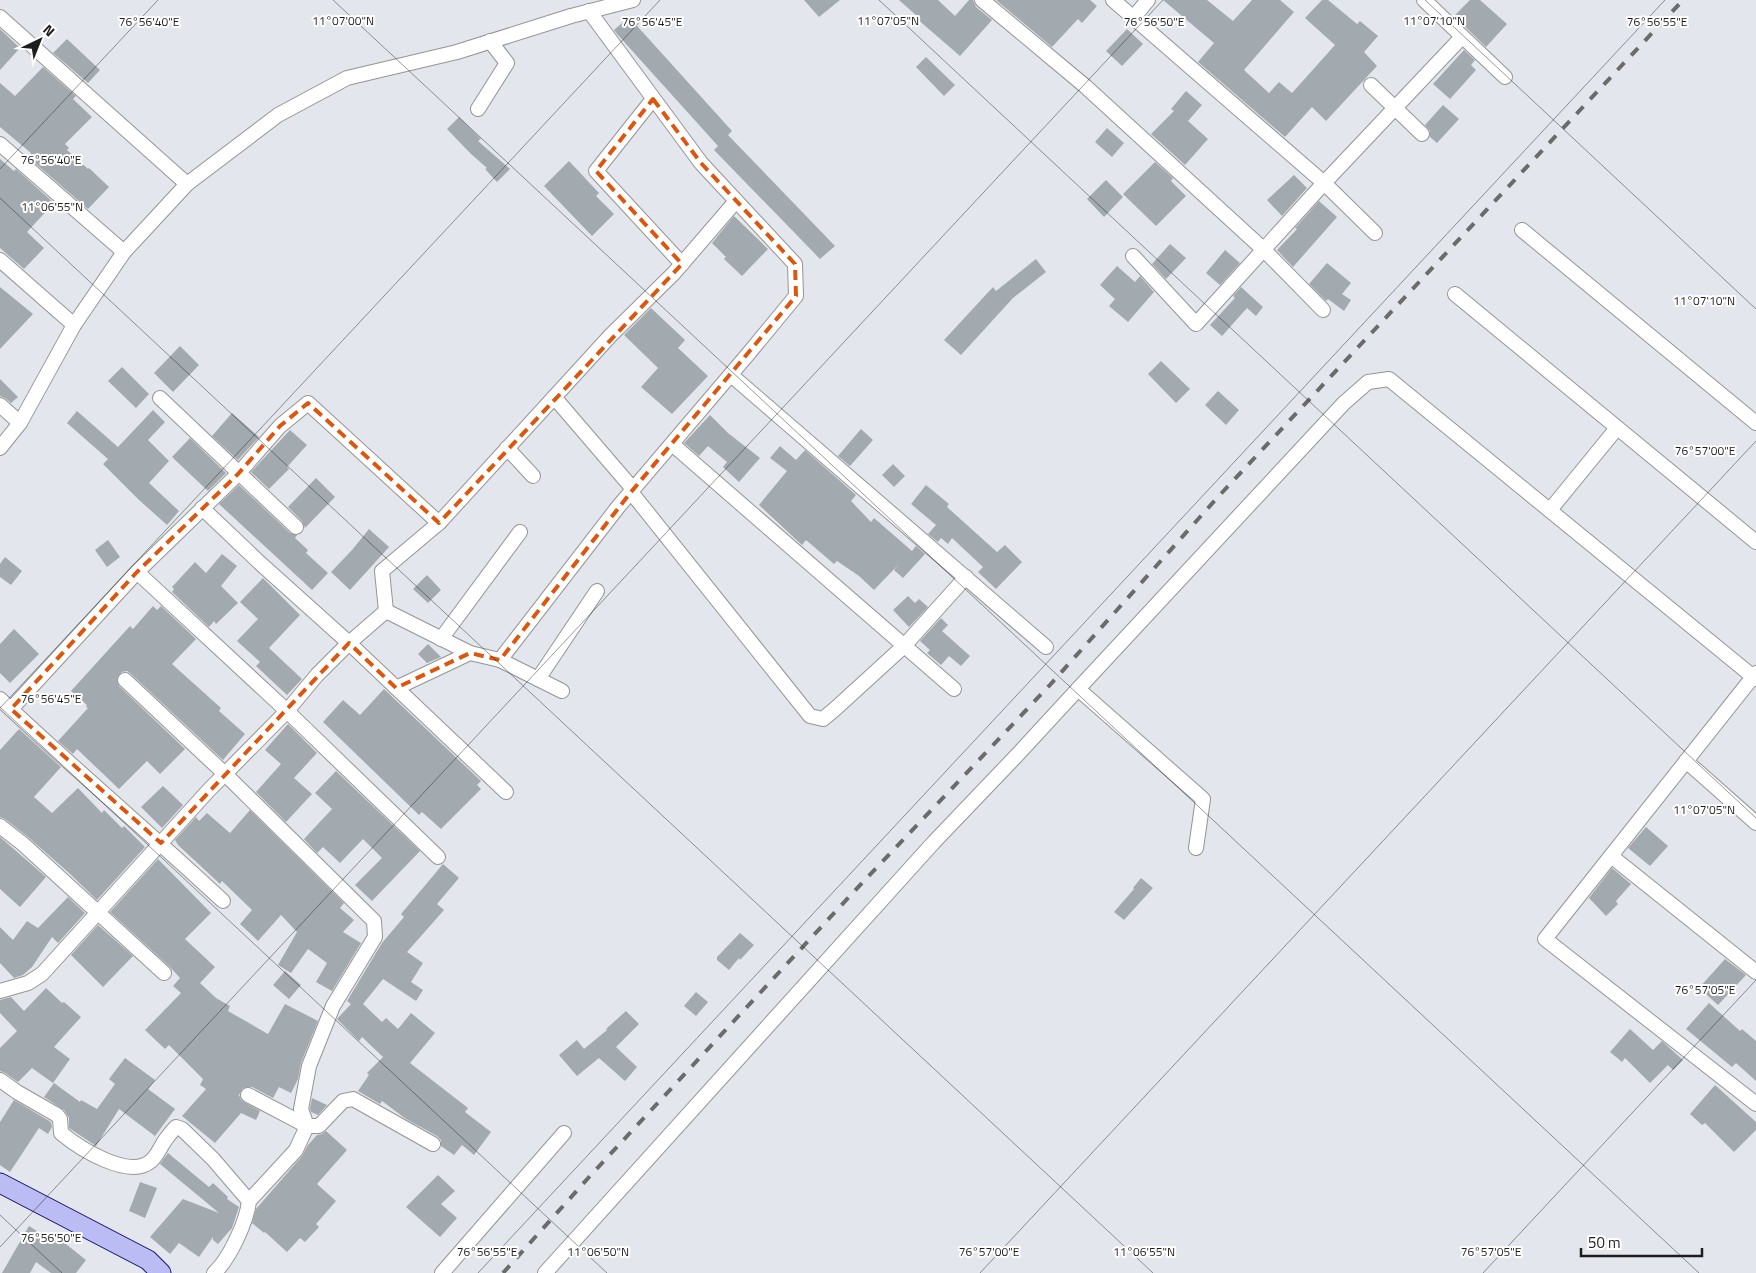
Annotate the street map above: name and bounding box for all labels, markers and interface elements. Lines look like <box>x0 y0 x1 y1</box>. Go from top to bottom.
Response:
text: 11°07'00"N <box>312 11 374 30</box>
text: 11°07'05"N <box>857 11 919 30</box>
text: 11°07'10"N <box>1403 11 1465 30</box>
text: 76°56'40"E <box>119 12 180 31</box>
text: 76°56'45"E <box>622 12 683 31</box>
text: 76°56'50"E <box>1124 12 1185 31</box>
text: 76°56'55"E <box>1627 12 1688 31</box>
north arrow <box>15 15 65 65</box>
text: N <box>38 19 60 41</box>
text: 76°56'40"E <box>21 150 82 169</box>
text: 11°06'55"N <box>21 197 83 216</box>
text: 11°07'10"N <box>1673 291 1735 310</box>
text: 76°57'00"E <box>1675 441 1736 460</box>
text: 76°56'45"E <box>21 689 82 708</box>
text: 11°07'05"N <box>1673 800 1735 819</box>
text: 76°57'05"E <box>1675 980 1736 999</box>
scale bar <box>1581 1226 1702 1258</box>
text: 76°56'50"E <box>21 1228 82 1247</box>
text: 50 m <box>1588 1231 1621 1254</box>
text: 76°56'55"E <box>457 1242 518 1261</box>
text: 11°06'50"N <box>567 1242 629 1261</box>
text: 76°57'00"E <box>959 1242 1020 1261</box>
text: 11°06'55"N <box>1113 1242 1175 1261</box>
text: 76°57'05"E <box>1461 1242 1522 1261</box>

